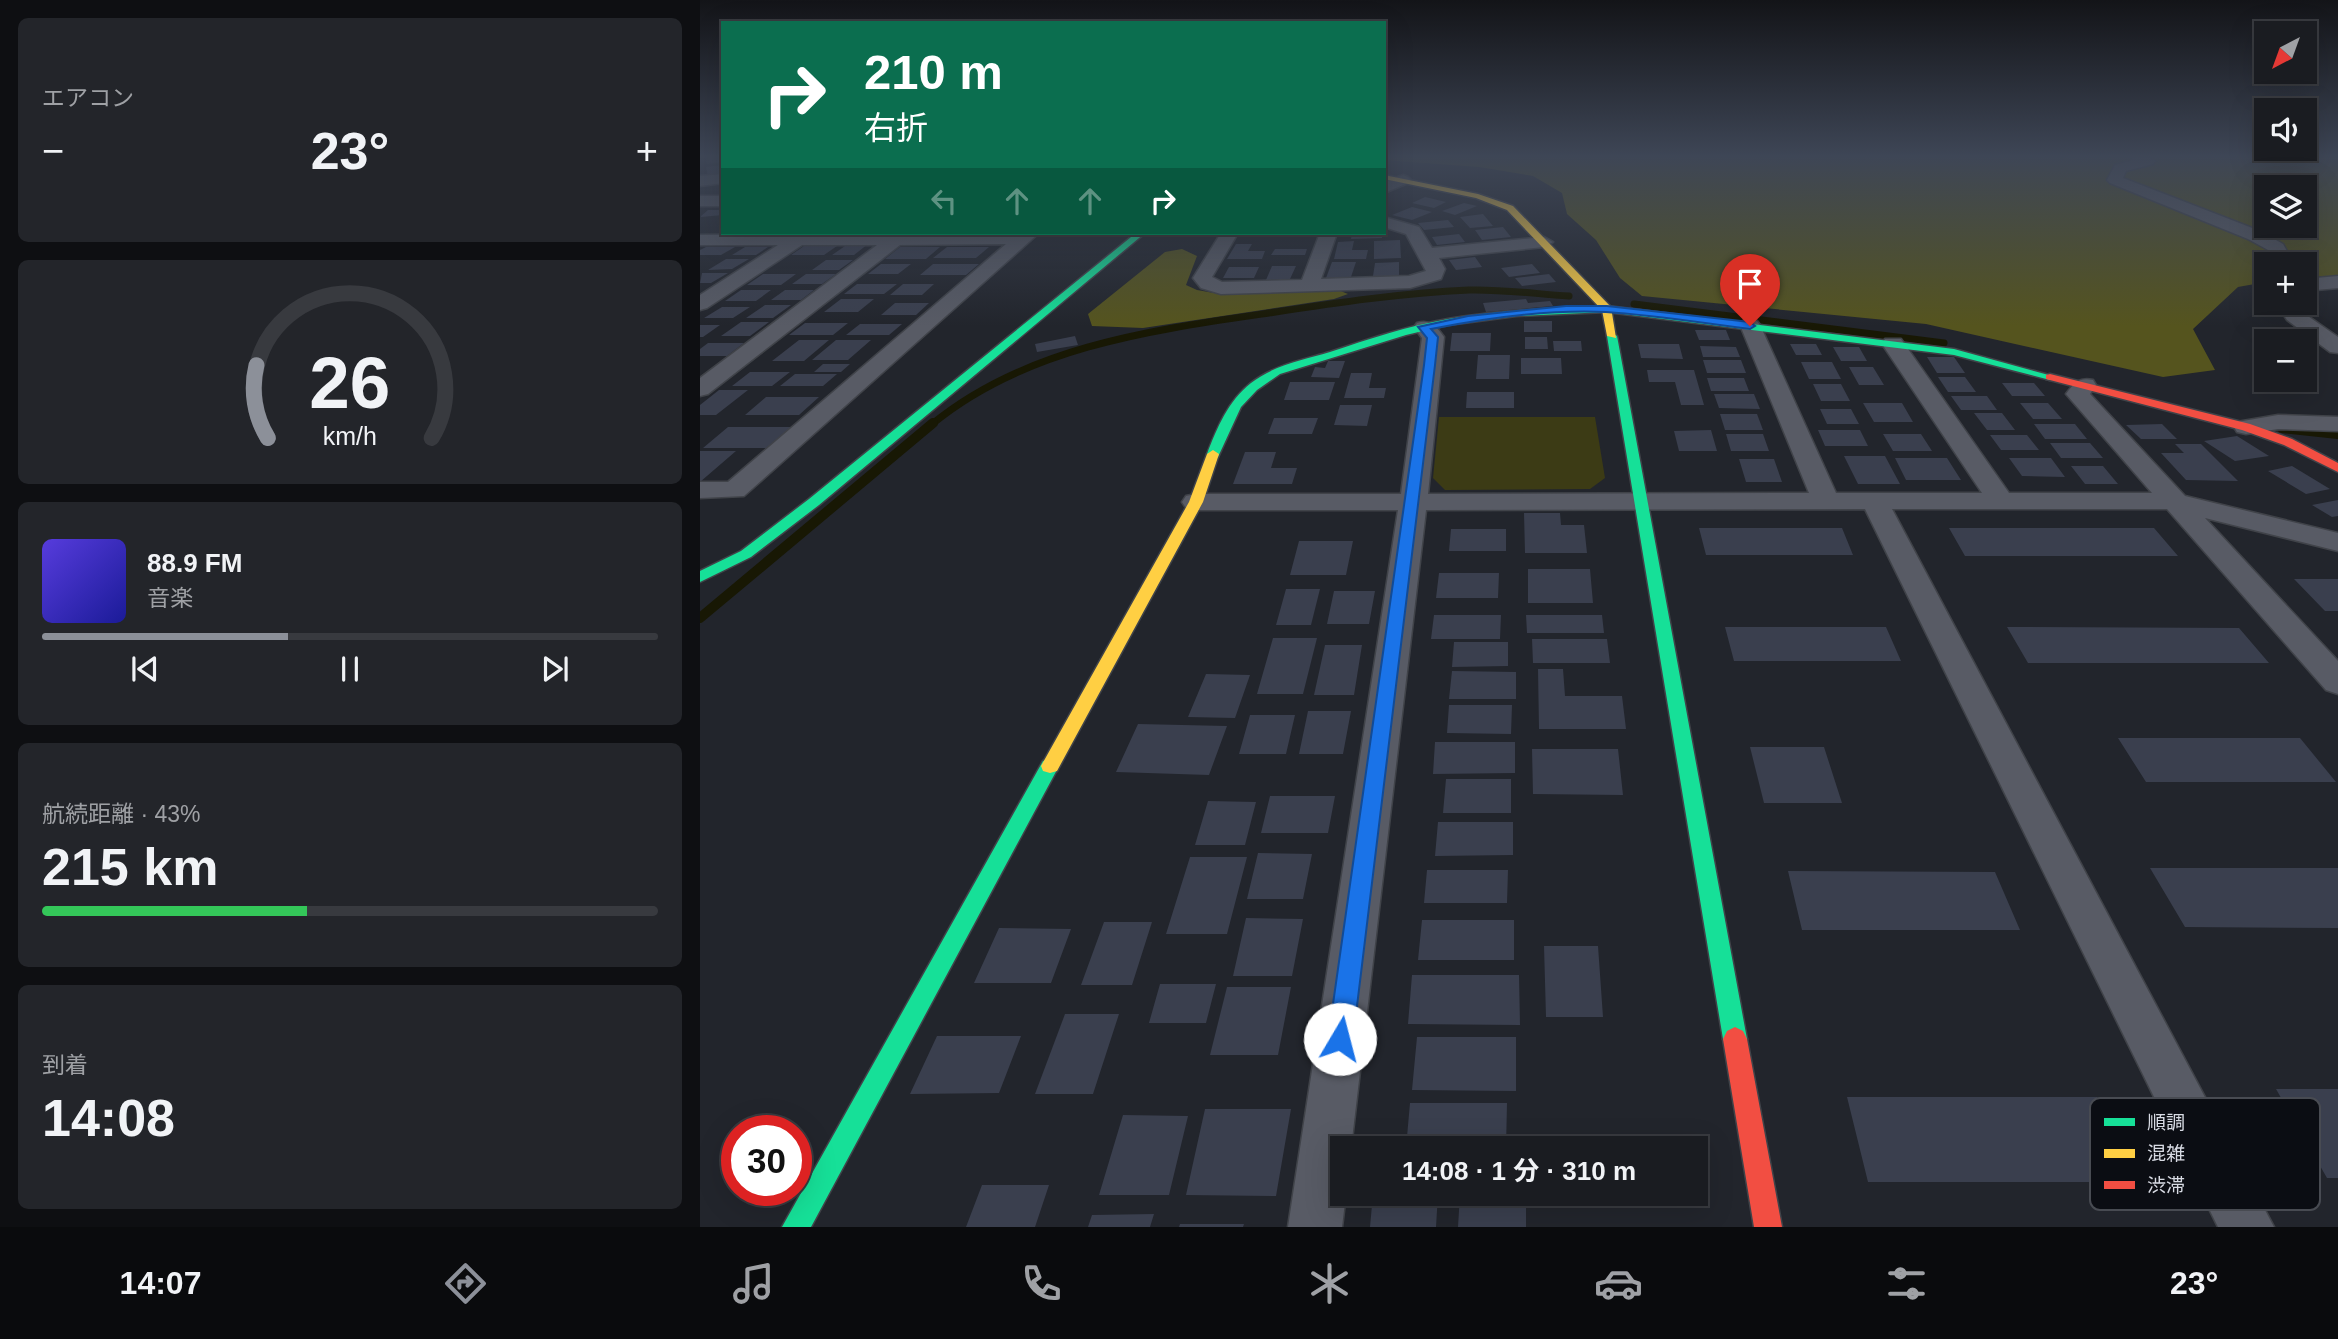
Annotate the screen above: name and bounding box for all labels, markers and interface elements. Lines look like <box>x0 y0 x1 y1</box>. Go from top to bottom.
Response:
north arrow <box>2254 21 2317 84</box>
map controls <box>2254 21 2317 392</box>
text: 210 m <box>864 45 1003 99</box>
icon: right <box>749 49 840 140</box>
text: エアコン <box>42 85 134 111</box>
button: sound <box>2254 98 2317 161</box>
text: 右折 <box>864 110 928 146</box>
text: 23° <box>311 122 389 180</box>
text: − <box>42 130 64 172</box>
text: + <box>636 130 658 172</box>
button: layers <box>2254 175 2317 238</box>
icon: left <box>925 182 963 220</box>
icon: ahead <box>998 182 1036 220</box>
icon: ahead <box>1071 182 1109 220</box>
icon: right <box>1144 182 1182 220</box>
button: + <box>2254 252 2317 315</box>
pin <box>1720 254 1780 326</box>
icon: arrive <box>1731 265 1769 303</box>
button: − <box>2254 329 2317 392</box>
text: 26 <box>310 342 390 423</box>
text: km/h <box>323 421 377 449</box>
text: 88.9 FM <box>147 548 242 578</box>
text: 音楽 <box>147 585 193 611</box>
icon: previous <box>126 650 164 688</box>
icon: pause <box>331 650 369 688</box>
icon: next <box>536 650 574 688</box>
text: 航続距離 · 43% <box>42 801 200 827</box>
text: 215 km <box>42 838 218 896</box>
position arrow <box>1303 1002 1377 1076</box>
text: 到着 <box>42 1052 88 1078</box>
text: 14:08 <box>42 1089 175 1147</box>
legend <box>2090 1098 2320 1210</box>
text: 順調 <box>2147 1112 2185 1133</box>
speed limit sign: 30 <box>721 1115 812 1206</box>
text: 混雑 <box>2147 1143 2185 1164</box>
text: 14:08 · 1 分 · 310 m <box>1402 1156 1636 1186</box>
text: 渋滞 <box>2147 1175 2185 1196</box>
icon: directions <box>441 1259 490 1308</box>
icon: music <box>729 1259 778 1308</box>
icon: phone <box>1017 1259 1066 1308</box>
icon: climate <box>1305 1259 1354 1308</box>
icon: car <box>1594 1259 1643 1308</box>
icon: filters <box>1882 1259 1931 1308</box>
text: 14:07 <box>120 1265 201 1301</box>
text: 23° <box>2170 1265 2218 1301</box>

